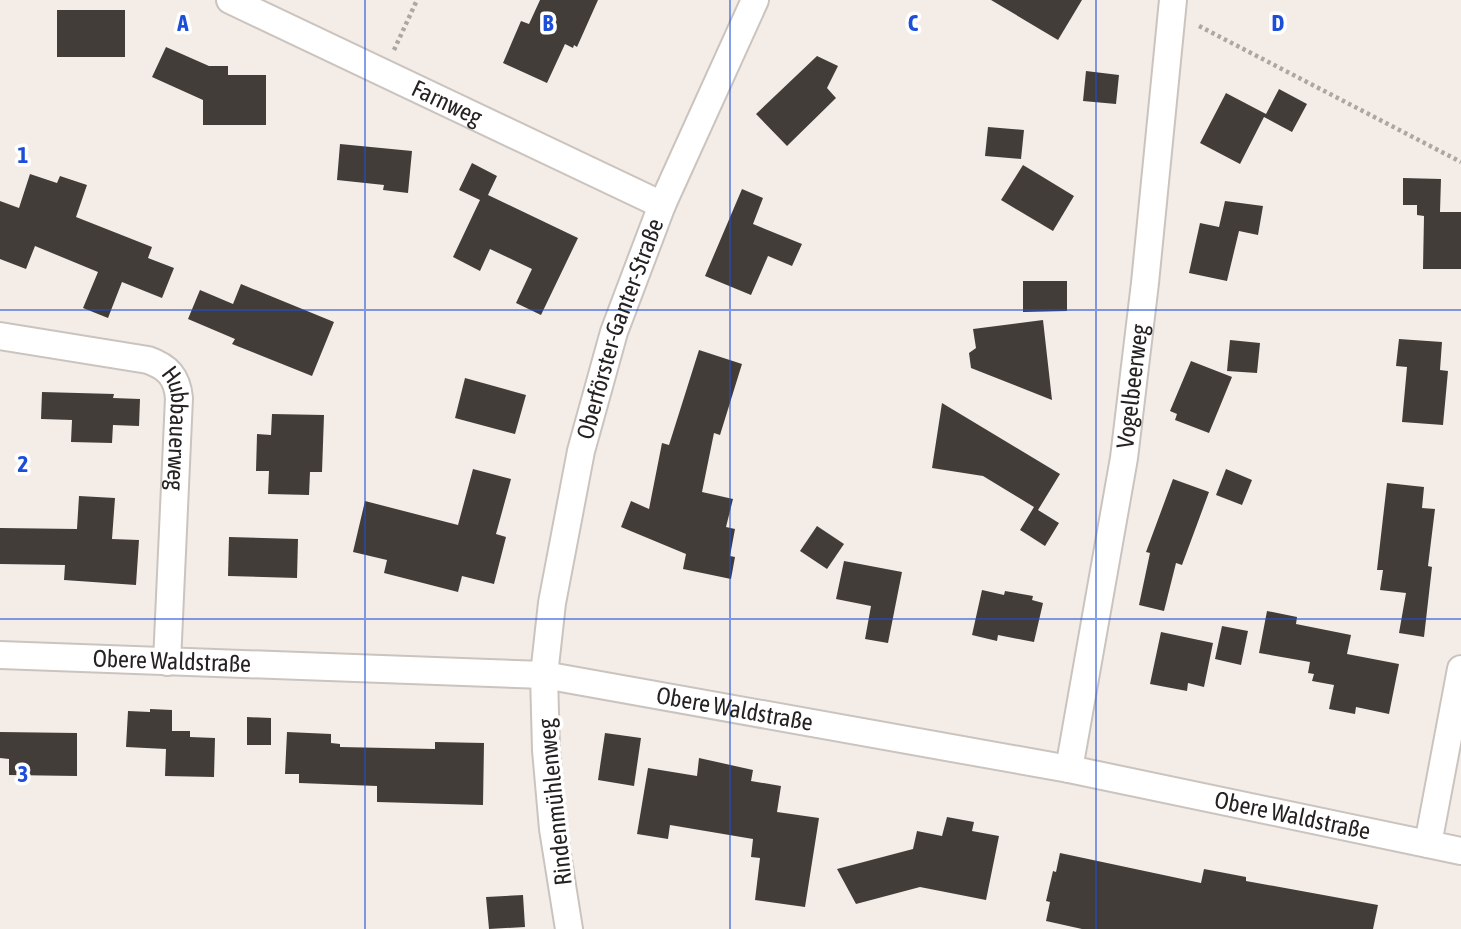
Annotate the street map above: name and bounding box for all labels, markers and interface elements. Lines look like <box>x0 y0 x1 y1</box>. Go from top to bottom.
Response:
text: A <box>176 10 189 36</box>
text: B <box>543 10 554 36</box>
text: C <box>908 10 919 36</box>
text: D <box>1272 10 1285 36</box>
street label: Farnweg <box>408 74 487 131</box>
text: 1 <box>18 142 29 168</box>
street label: Oberförster-Ganter-Straße <box>571 215 669 442</box>
street label: Vogelbeerweg <box>1111 322 1153 450</box>
street label: Hubbauerweg <box>157 361 193 492</box>
text: 2 <box>18 451 28 477</box>
street label: Obere Waldstraße <box>92 644 252 677</box>
street label: Obere Waldstraße <box>654 681 815 736</box>
street label: Rindenmühlenweg <box>532 717 577 887</box>
text: 3 <box>18 761 28 787</box>
street label: Obere Waldstraße <box>1212 786 1373 845</box>

